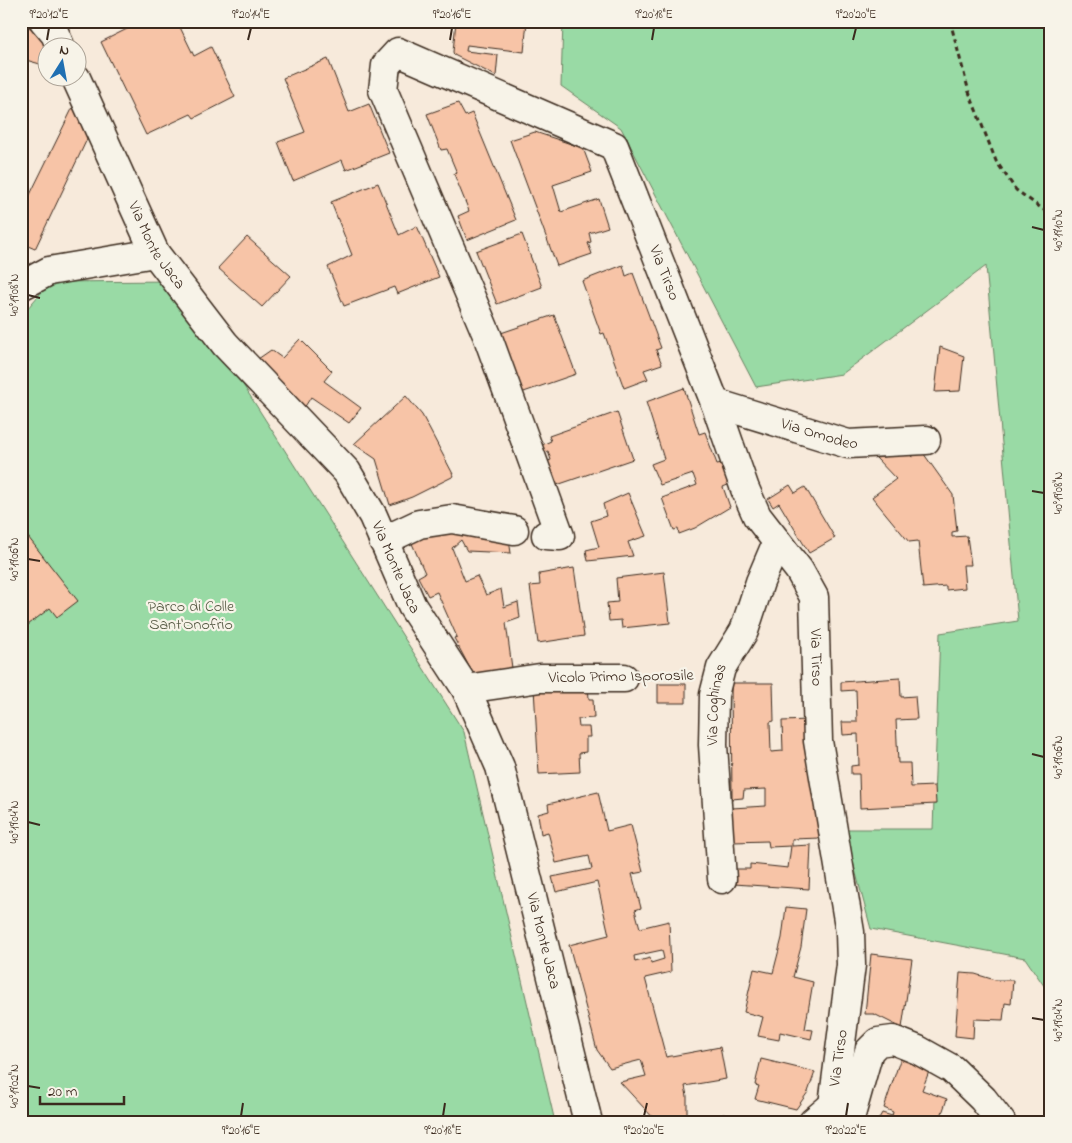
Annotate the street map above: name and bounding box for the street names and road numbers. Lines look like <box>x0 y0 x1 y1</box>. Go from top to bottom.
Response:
street label: Via Monte Jaca <box>121 197 191 295</box>
street label: Via Tirso <box>642 241 686 304</box>
street label: Via Omodeo <box>777 412 858 456</box>
street label: Via Monte Jaca <box>364 517 426 619</box>
street label: Via Tirso <box>803 627 828 686</box>
street label: Via Coghinas <box>701 658 733 747</box>
street label: Vicolo Primo Isporosile <box>547 664 695 690</box>
street label: Via Monte Jaca <box>519 889 567 992</box>
street label: Via Tirso <box>823 1028 855 1089</box>

